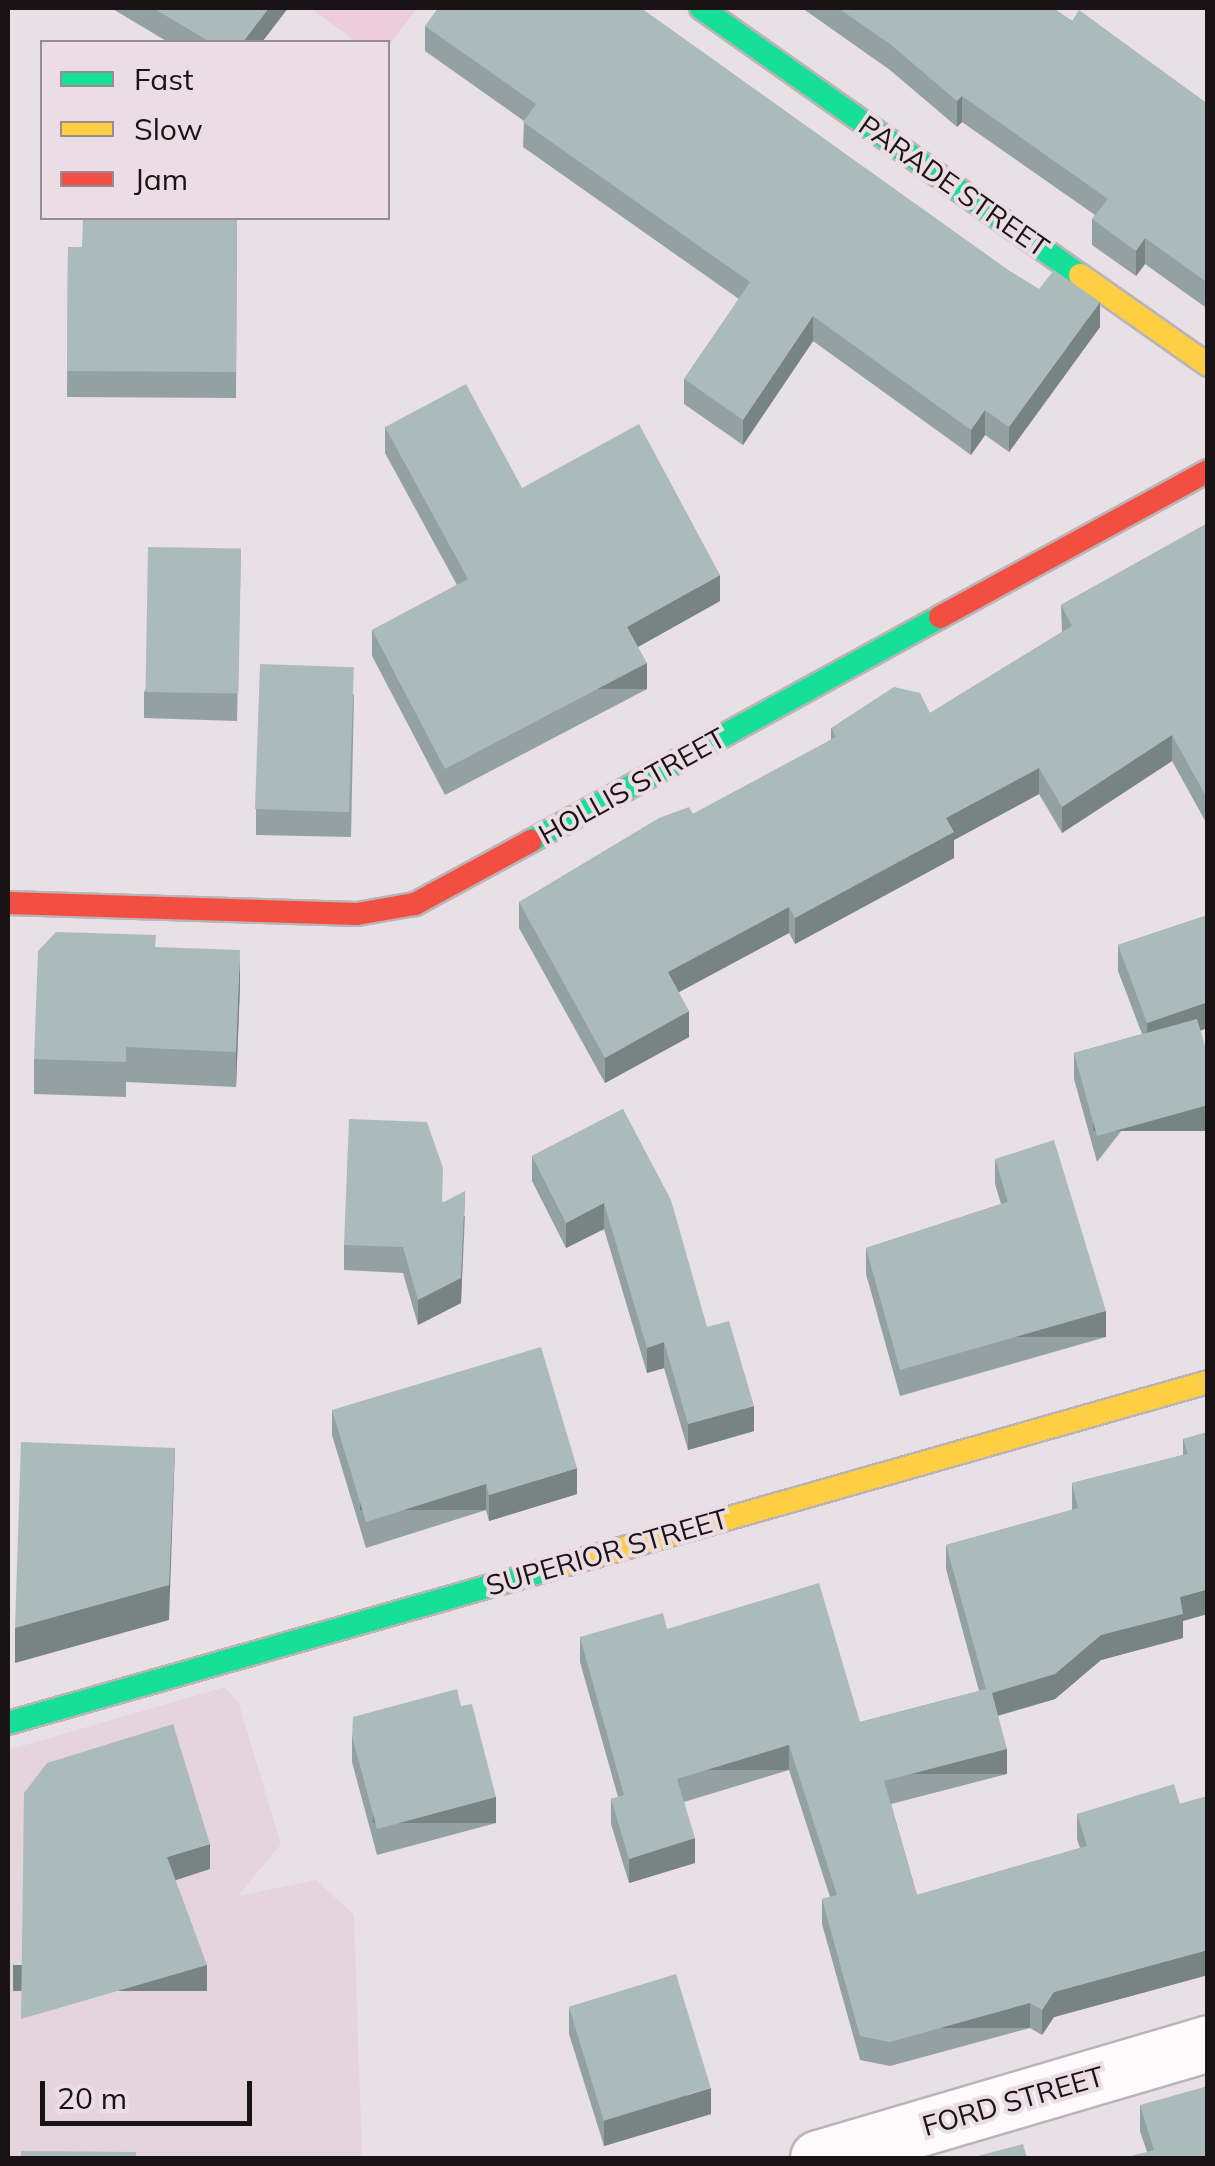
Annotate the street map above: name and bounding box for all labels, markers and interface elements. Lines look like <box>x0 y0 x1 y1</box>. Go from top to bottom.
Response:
legend <box>40 40 390 220</box>
text: Fast <box>134 60 194 98</box>
street label: PARADE STREET <box>853 108 1055 264</box>
text: Slow <box>134 110 203 148</box>
text: Jam <box>134 160 188 198</box>
street label: HOLLIS STREET <box>533 721 731 851</box>
street label: SUPERIOR STREET <box>482 1501 732 1603</box>
street label: FORD STREET <box>918 2059 1108 2143</box>
scale bar <box>45 2061 258 2123</box>
text: 20 m <box>57 2079 127 2117</box>

